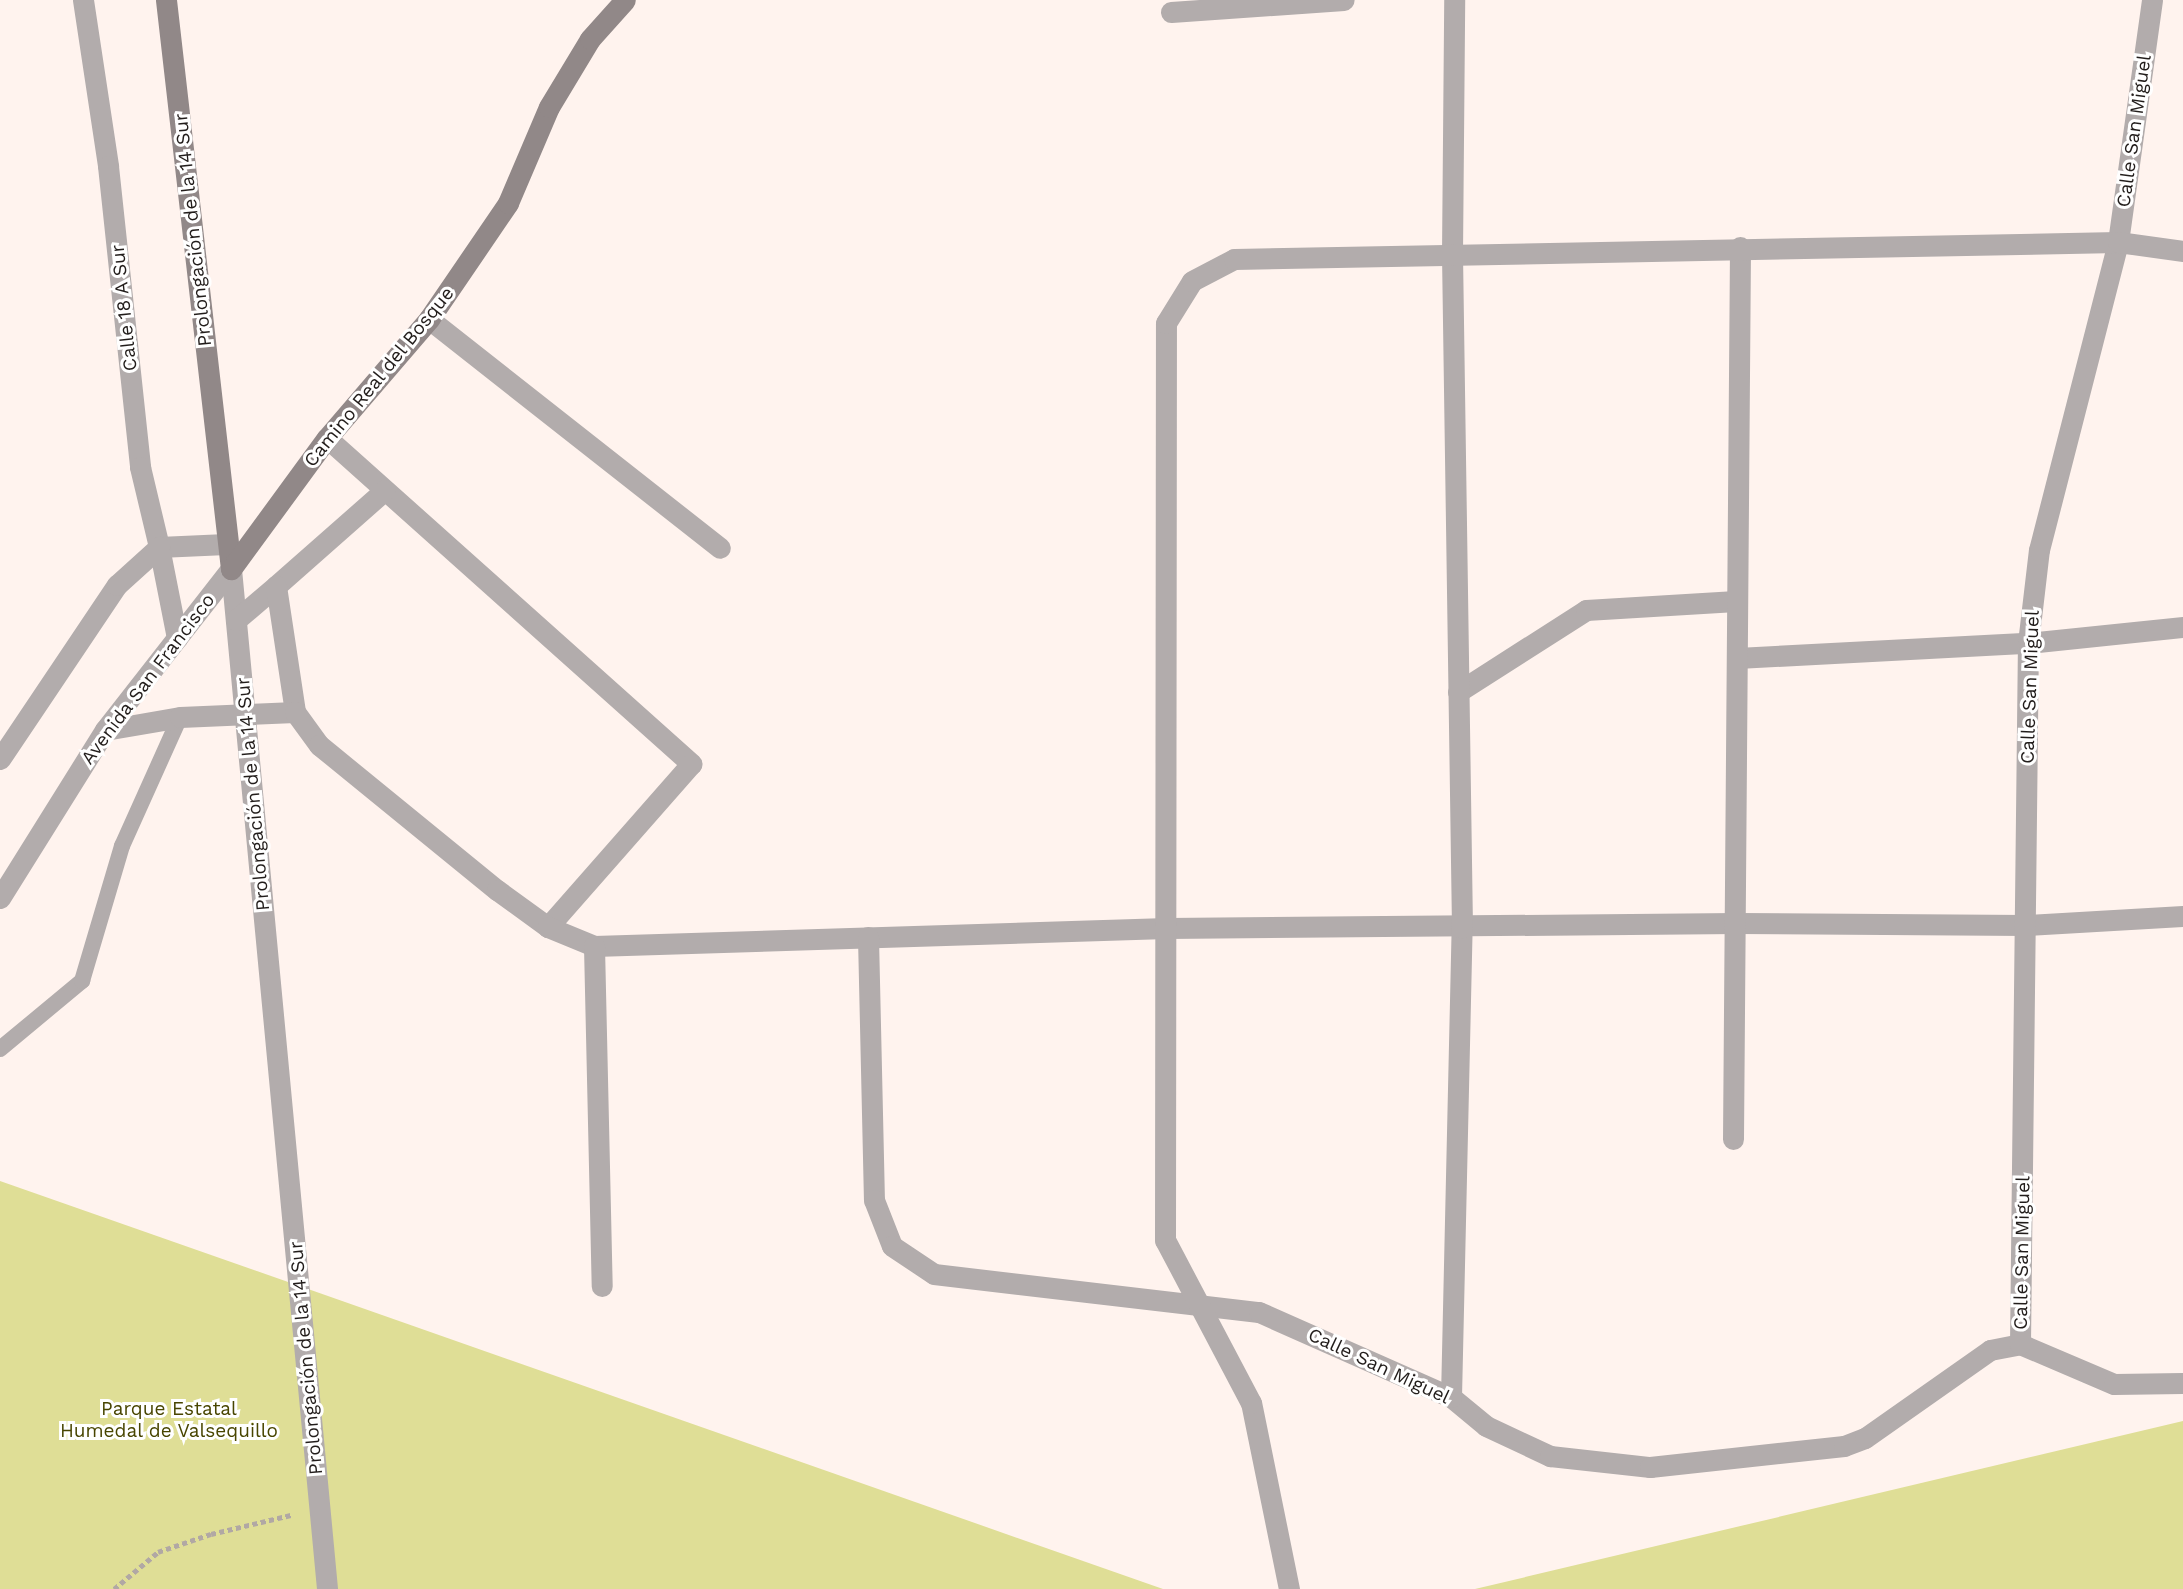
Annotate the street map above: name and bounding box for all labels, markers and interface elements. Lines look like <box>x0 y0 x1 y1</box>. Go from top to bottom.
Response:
street label: Calle San Miguel <box>2112 53 2156 209</box>
street label: Prolongación de la 14 Sur <box>169 112 217 348</box>
street label: Calle 18 A Sur <box>106 243 142 373</box>
street label: Camino Real del Bosque <box>299 282 459 472</box>
street label: Avenida San Francisco <box>76 589 220 769</box>
street label: Calle San Miguel <box>2016 610 2044 764</box>
street label: Prolongación de la 14 Sur <box>231 676 275 912</box>
street label: Calle San Miguel <box>2009 1176 2035 1330</box>
street label: Prolongación de la 14 Sur <box>284 1240 328 1476</box>
street label: Calle San Miguel <box>1305 1323 1453 1409</box>
park label: Parque Estatal Humedal de Valsequillo <box>59 1398 279 1442</box>

